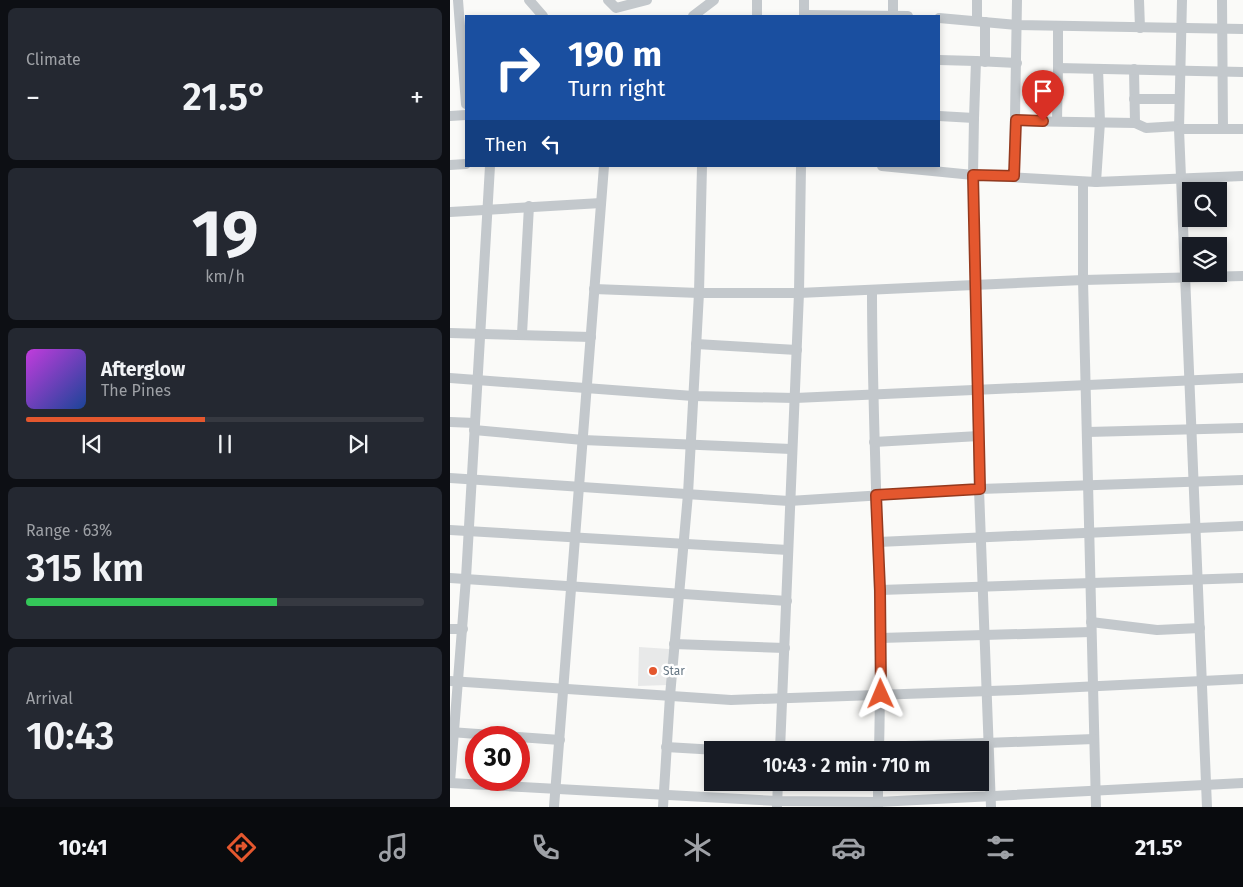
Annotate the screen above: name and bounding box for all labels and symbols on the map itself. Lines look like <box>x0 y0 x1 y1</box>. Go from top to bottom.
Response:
pin <box>1022 70 1064 121</box>
place label: Star <box>663 664 685 678</box>
marker: Star <box>647 665 659 677</box>
position arrow <box>854 667 906 719</box>
speed limit sign: 30 <box>465 726 530 791</box>

